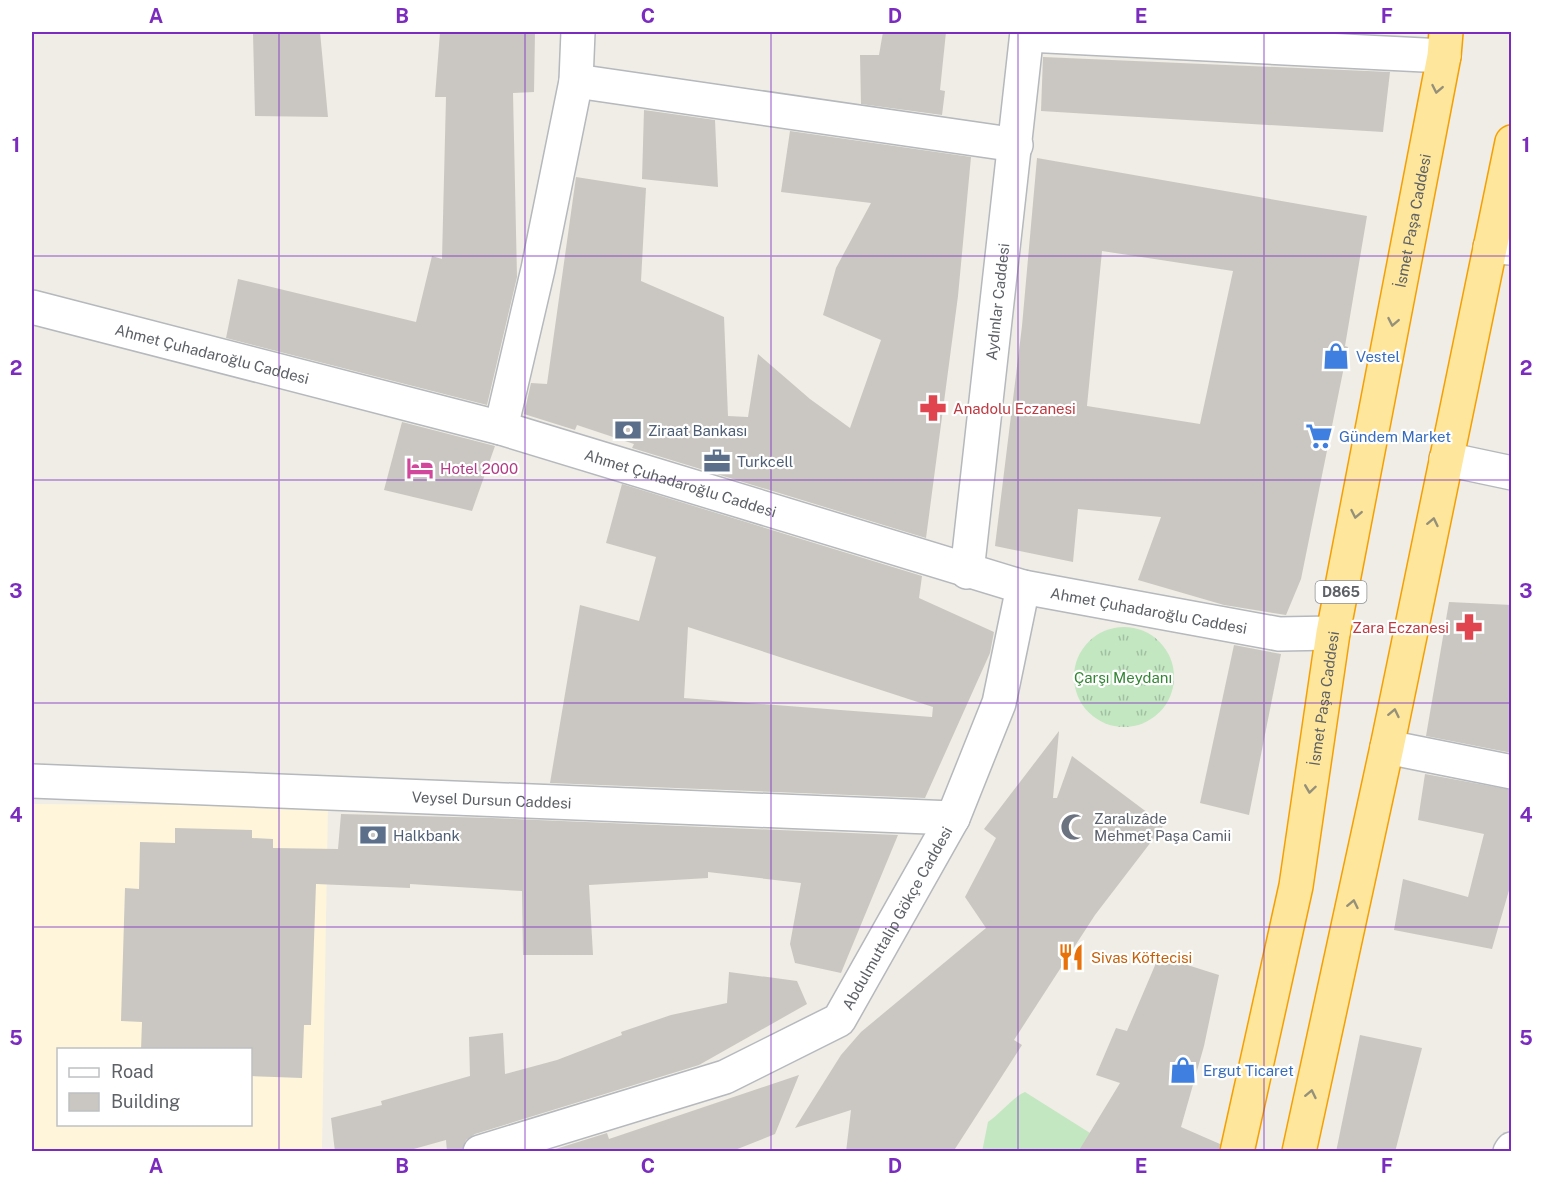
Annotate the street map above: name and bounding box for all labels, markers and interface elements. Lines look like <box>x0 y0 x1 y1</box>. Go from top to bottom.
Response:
text: A <box>149 4 163 28</box>
text: B <box>395 4 409 28</box>
text: C <box>641 4 655 28</box>
text: D <box>888 4 902 28</box>
text: E <box>1135 4 1147 28</box>
text: F <box>1381 4 1393 28</box>
one-way arrow <box>1431 84 1444 94</box>
text: 1 <box>12 133 20 157</box>
text: 1 <box>1522 133 1530 157</box>
street label: İsmet Paşa Caddesi <box>1390 152 1433 289</box>
street label: Aydınlar Caddesi <box>982 242 1012 361</box>
one-way arrow <box>1387 317 1400 327</box>
street label: Ahmet Çuhadaroğlu Caddesi <box>113 320 311 387</box>
shop icon: Vestel <box>1321 341 1351 371</box>
place label: Vestel <box>1356 348 1400 365</box>
text: 2 <box>10 356 22 380</box>
text: 2 <box>1520 356 1532 380</box>
pharmacy icon: Anadolu Eczanesi <box>918 393 948 423</box>
place label: Anadolu Eczanesi <box>953 400 1076 417</box>
bank icon: Ziraat Bankası <box>613 415 643 445</box>
supermarket icon: Gündem Market <box>1304 421 1334 451</box>
place label: Ziraat Bankası <box>648 422 747 439</box>
place label: Gündem Market <box>1339 428 1451 445</box>
street label: Ahmet Çuhadaroğlu Caddesi <box>583 445 778 520</box>
office icon: Turkcell <box>702 446 732 476</box>
hotel icon: Hotel 2000 <box>405 453 435 483</box>
place label: Turkcell <box>737 453 793 470</box>
place label: Hotel 2000 <box>440 460 518 477</box>
one-way arrow <box>1350 508 1363 518</box>
one-way arrow <box>1426 517 1439 527</box>
text: 3 <box>9 579 23 603</box>
text: 3 <box>1519 579 1533 603</box>
road number: D865 <box>1316 581 1366 603</box>
street label: Ahmet Çuhadaroğlu Caddesi <box>1049 584 1249 636</box>
pharmacy icon: Zara Eczanesi <box>1454 612 1484 642</box>
place label: Zara Eczanesi <box>1352 619 1449 636</box>
street label: İsmet Paşa Caddesi <box>1304 630 1342 767</box>
park label: Çarşı Meydanı <box>1074 669 1172 686</box>
one-way arrow <box>1387 708 1400 718</box>
one-way arrow <box>1305 784 1317 793</box>
street label: Veysel Dursun Caddesi <box>411 788 572 811</box>
text: 4 <box>9 803 23 827</box>
text: 4 <box>1519 803 1533 827</box>
place label: Zaralızâde Mehmet Paşa Camii <box>1094 810 1231 844</box>
mosque icon: Zaralızâde Mehmet Paşa Camii <box>1059 812 1089 842</box>
bank icon: Halkbank <box>358 820 388 850</box>
street label: Abdulmuttalip Gökçe Caddesi <box>838 823 955 1012</box>
place label: Halkbank <box>393 827 460 844</box>
one-way arrow <box>1345 899 1358 909</box>
restaurant icon: Sivas Köftecisi <box>1056 942 1086 972</box>
place label: Sivas Köftecisi <box>1091 949 1192 966</box>
text: 5 <box>9 1026 23 1050</box>
text: 5 <box>1519 1026 1533 1050</box>
legend <box>57 1048 252 1126</box>
shop icon: Ergut Ticaret <box>1168 1055 1198 1085</box>
text: Road <box>111 1061 154 1082</box>
place label: Ergut Ticaret <box>1203 1062 1294 1079</box>
one-way arrow <box>1304 1090 1317 1100</box>
text: Building <box>111 1091 180 1112</box>
text: A <box>149 1154 163 1178</box>
text: B <box>395 1154 409 1178</box>
text: C <box>641 1154 655 1178</box>
text: D <box>888 1154 902 1178</box>
text: E <box>1135 1154 1147 1178</box>
text: F <box>1381 1154 1393 1178</box>

